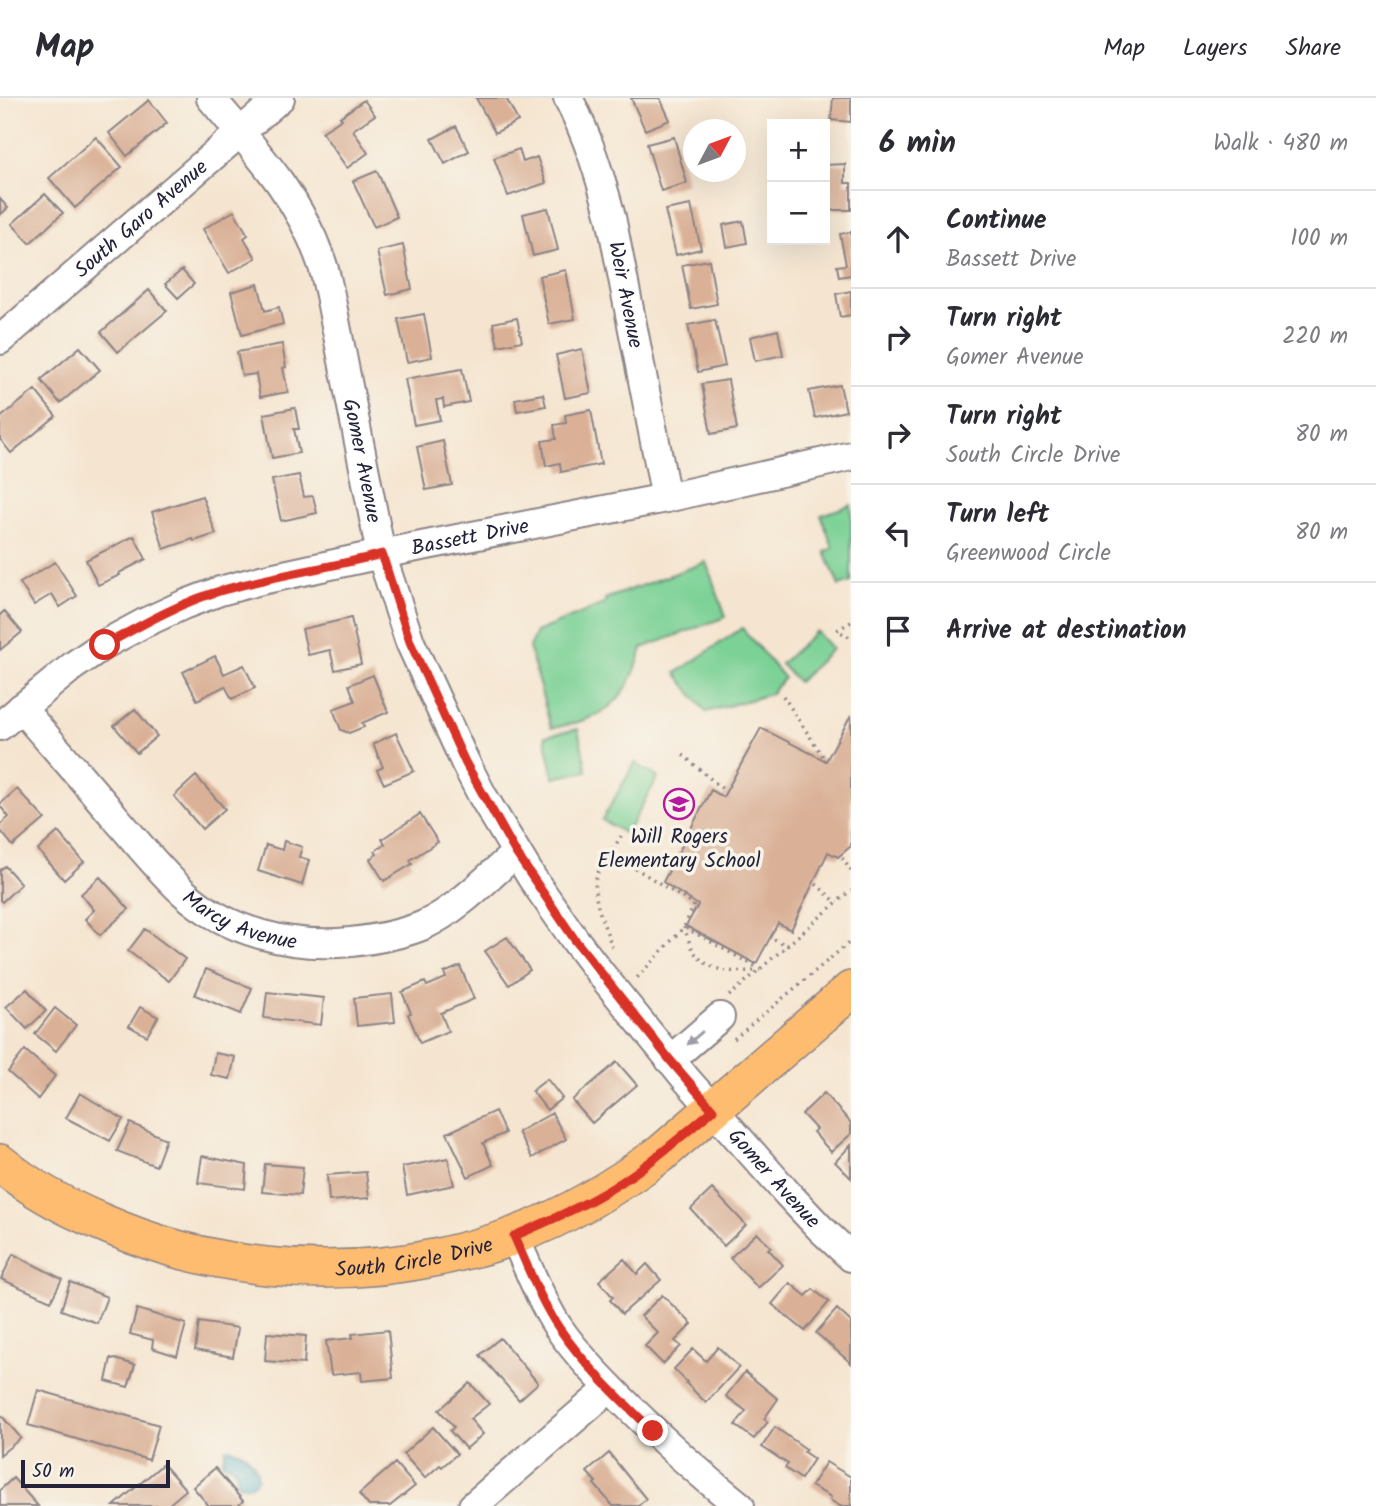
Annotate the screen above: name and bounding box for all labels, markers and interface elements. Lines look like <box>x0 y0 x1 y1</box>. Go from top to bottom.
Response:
text: Map <box>35 22 95 75</box>
text: Map <box>1103 29 1145 68</box>
text: Layers <box>1183 29 1247 68</box>
text: Share <box>1285 29 1341 68</box>
north arrow <box>683 119 746 182</box>
map controls <box>767 119 830 245</box>
button: + <box>767 119 830 182</box>
text: 6 min <box>879 120 956 168</box>
text: Walk · 480 m <box>1213 126 1348 162</box>
street label: South Garo Avenue <box>67 152 216 287</box>
button: − <box>767 182 830 245</box>
text: Continue <box>946 200 1047 242</box>
icon: ahead <box>879 220 917 258</box>
text: 100 m <box>1290 221 1348 257</box>
street label: Weir Avenue <box>598 239 651 352</box>
text: Bassett Drive <box>946 242 1076 278</box>
text: Turn right <box>946 298 1062 340</box>
icon: right <box>879 318 917 356</box>
text: 220 m <box>1282 319 1348 355</box>
text: Gomer Avenue <box>946 340 1084 376</box>
street label: Gomer Avenue <box>333 396 390 526</box>
text: Turn right <box>946 396 1062 438</box>
icon: right <box>879 416 917 454</box>
text: 80 m <box>1295 417 1348 453</box>
text: South Circle Drive <box>946 438 1120 474</box>
text: Turn left <box>946 494 1049 536</box>
street label: Bassett Drive <box>409 510 532 566</box>
icon: left <box>879 514 917 552</box>
text: 80 m <box>1295 515 1348 551</box>
text: Greenwood Circle <box>946 536 1111 572</box>
text: Arrive at destination <box>946 610 1186 652</box>
icon: arrive <box>879 612 917 650</box>
route start <box>89 629 120 660</box>
school or university icon: Will Rogers Elementary School <box>662 787 696 821</box>
place label: Will Rogers Elementary School <box>597 821 761 878</box>
street label: Marcy Avenue <box>174 883 300 960</box>
one-way arrow <box>687 1030 704 1045</box>
street label: Gomer Avenue <box>719 1121 828 1237</box>
street label: South Circle Drive <box>335 1229 498 1287</box>
route end <box>637 1415 668 1446</box>
scale bar <box>21 1457 170 1489</box>
text: 50 m <box>32 1457 74 1487</box>

